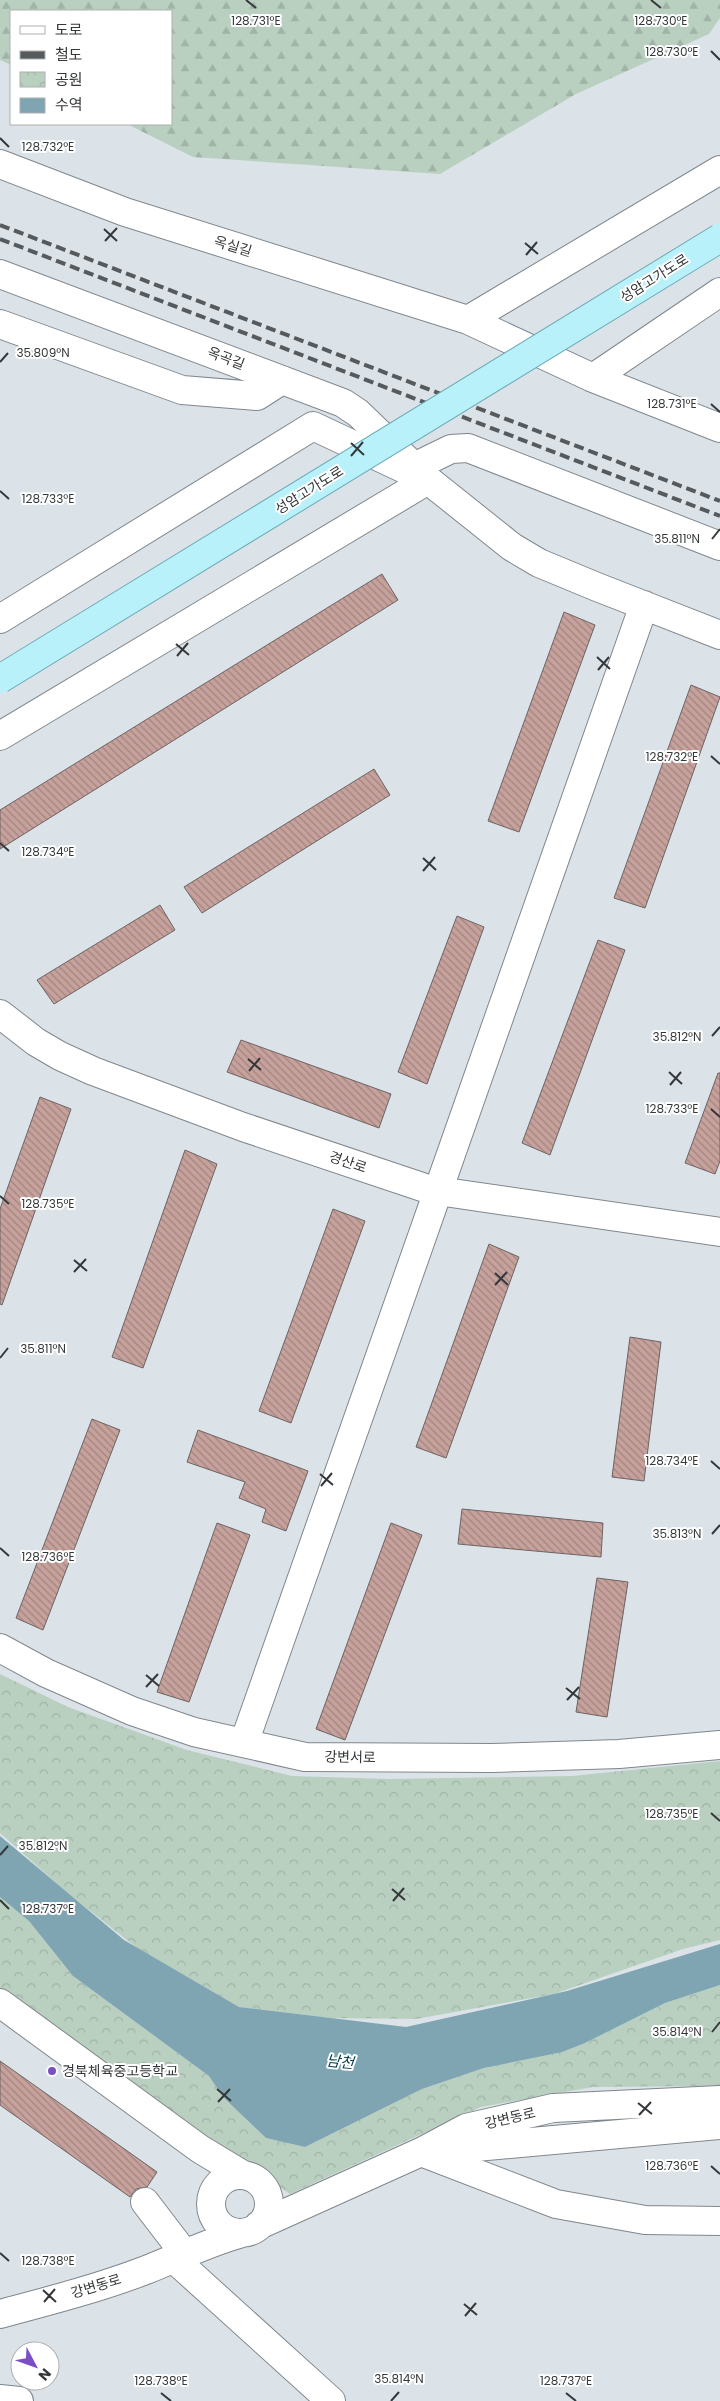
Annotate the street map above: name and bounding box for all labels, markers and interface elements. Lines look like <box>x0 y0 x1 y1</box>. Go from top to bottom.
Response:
legend <box>10 10 172 125</box>
text: 128.731°E <box>231 12 281 29</box>
text: 128.730°E <box>634 12 688 29</box>
text: 도로 <box>55 19 83 40</box>
text: 128.730°E <box>645 43 699 60</box>
text: 철도 <box>55 44 83 65</box>
text: 공원 <box>55 69 83 90</box>
text: 수역 <box>55 94 83 115</box>
text: 128.732°E <box>22 138 74 155</box>
street label: 옥실길 <box>212 231 254 261</box>
street label: 성암고가도로 <box>616 249 692 307</box>
street label: 옥곡길 <box>204 342 248 374</box>
text: 35.809°N <box>16 344 70 361</box>
text: 128.731°E <box>647 395 697 412</box>
street label: 성암고가도로 <box>271 461 347 519</box>
text: 128.733°E <box>22 490 74 507</box>
text: 35.811°N <box>654 530 700 547</box>
text: 128.732°E <box>646 748 698 765</box>
text: 128.734°E <box>21 843 75 860</box>
text: 35.812°N <box>653 1028 701 1045</box>
text: 128.733°E <box>646 1100 698 1117</box>
street label: 경산로 <box>326 1146 370 1178</box>
text: 128.735°E <box>21 1195 75 1212</box>
text: 35.811°N <box>20 1340 66 1357</box>
text: 128.734°E <box>645 1452 699 1469</box>
text: 35.813°N <box>653 1525 701 1542</box>
text: 128.736°E <box>21 1548 75 1565</box>
street label: 강변서로 <box>324 1747 376 1767</box>
text: 128.735°E <box>645 1805 699 1822</box>
text: 35.812°N <box>19 1837 67 1854</box>
text: 128.737°E <box>22 1900 74 1917</box>
text: 35.814°N <box>652 2023 702 2040</box>
water label: 남천 <box>325 2050 357 2074</box>
place label: 경북체육중고등학교 <box>62 2061 178 2081</box>
marker: 경북체육중고등학교 <box>46 2065 58 2077</box>
street label: 강변동로 <box>483 2102 537 2134</box>
text: 128.736°E <box>645 2157 699 2174</box>
text: 128.738°E <box>21 2252 75 2269</box>
street label: 강변동로 <box>68 2269 124 2303</box>
north arrow <box>10 2341 60 2391</box>
text: N <box>34 2364 56 2385</box>
text: 35.814°N <box>374 2370 424 2387</box>
text: 128.738°E <box>134 2372 188 2389</box>
text: 128.737°E <box>540 2372 592 2389</box>

